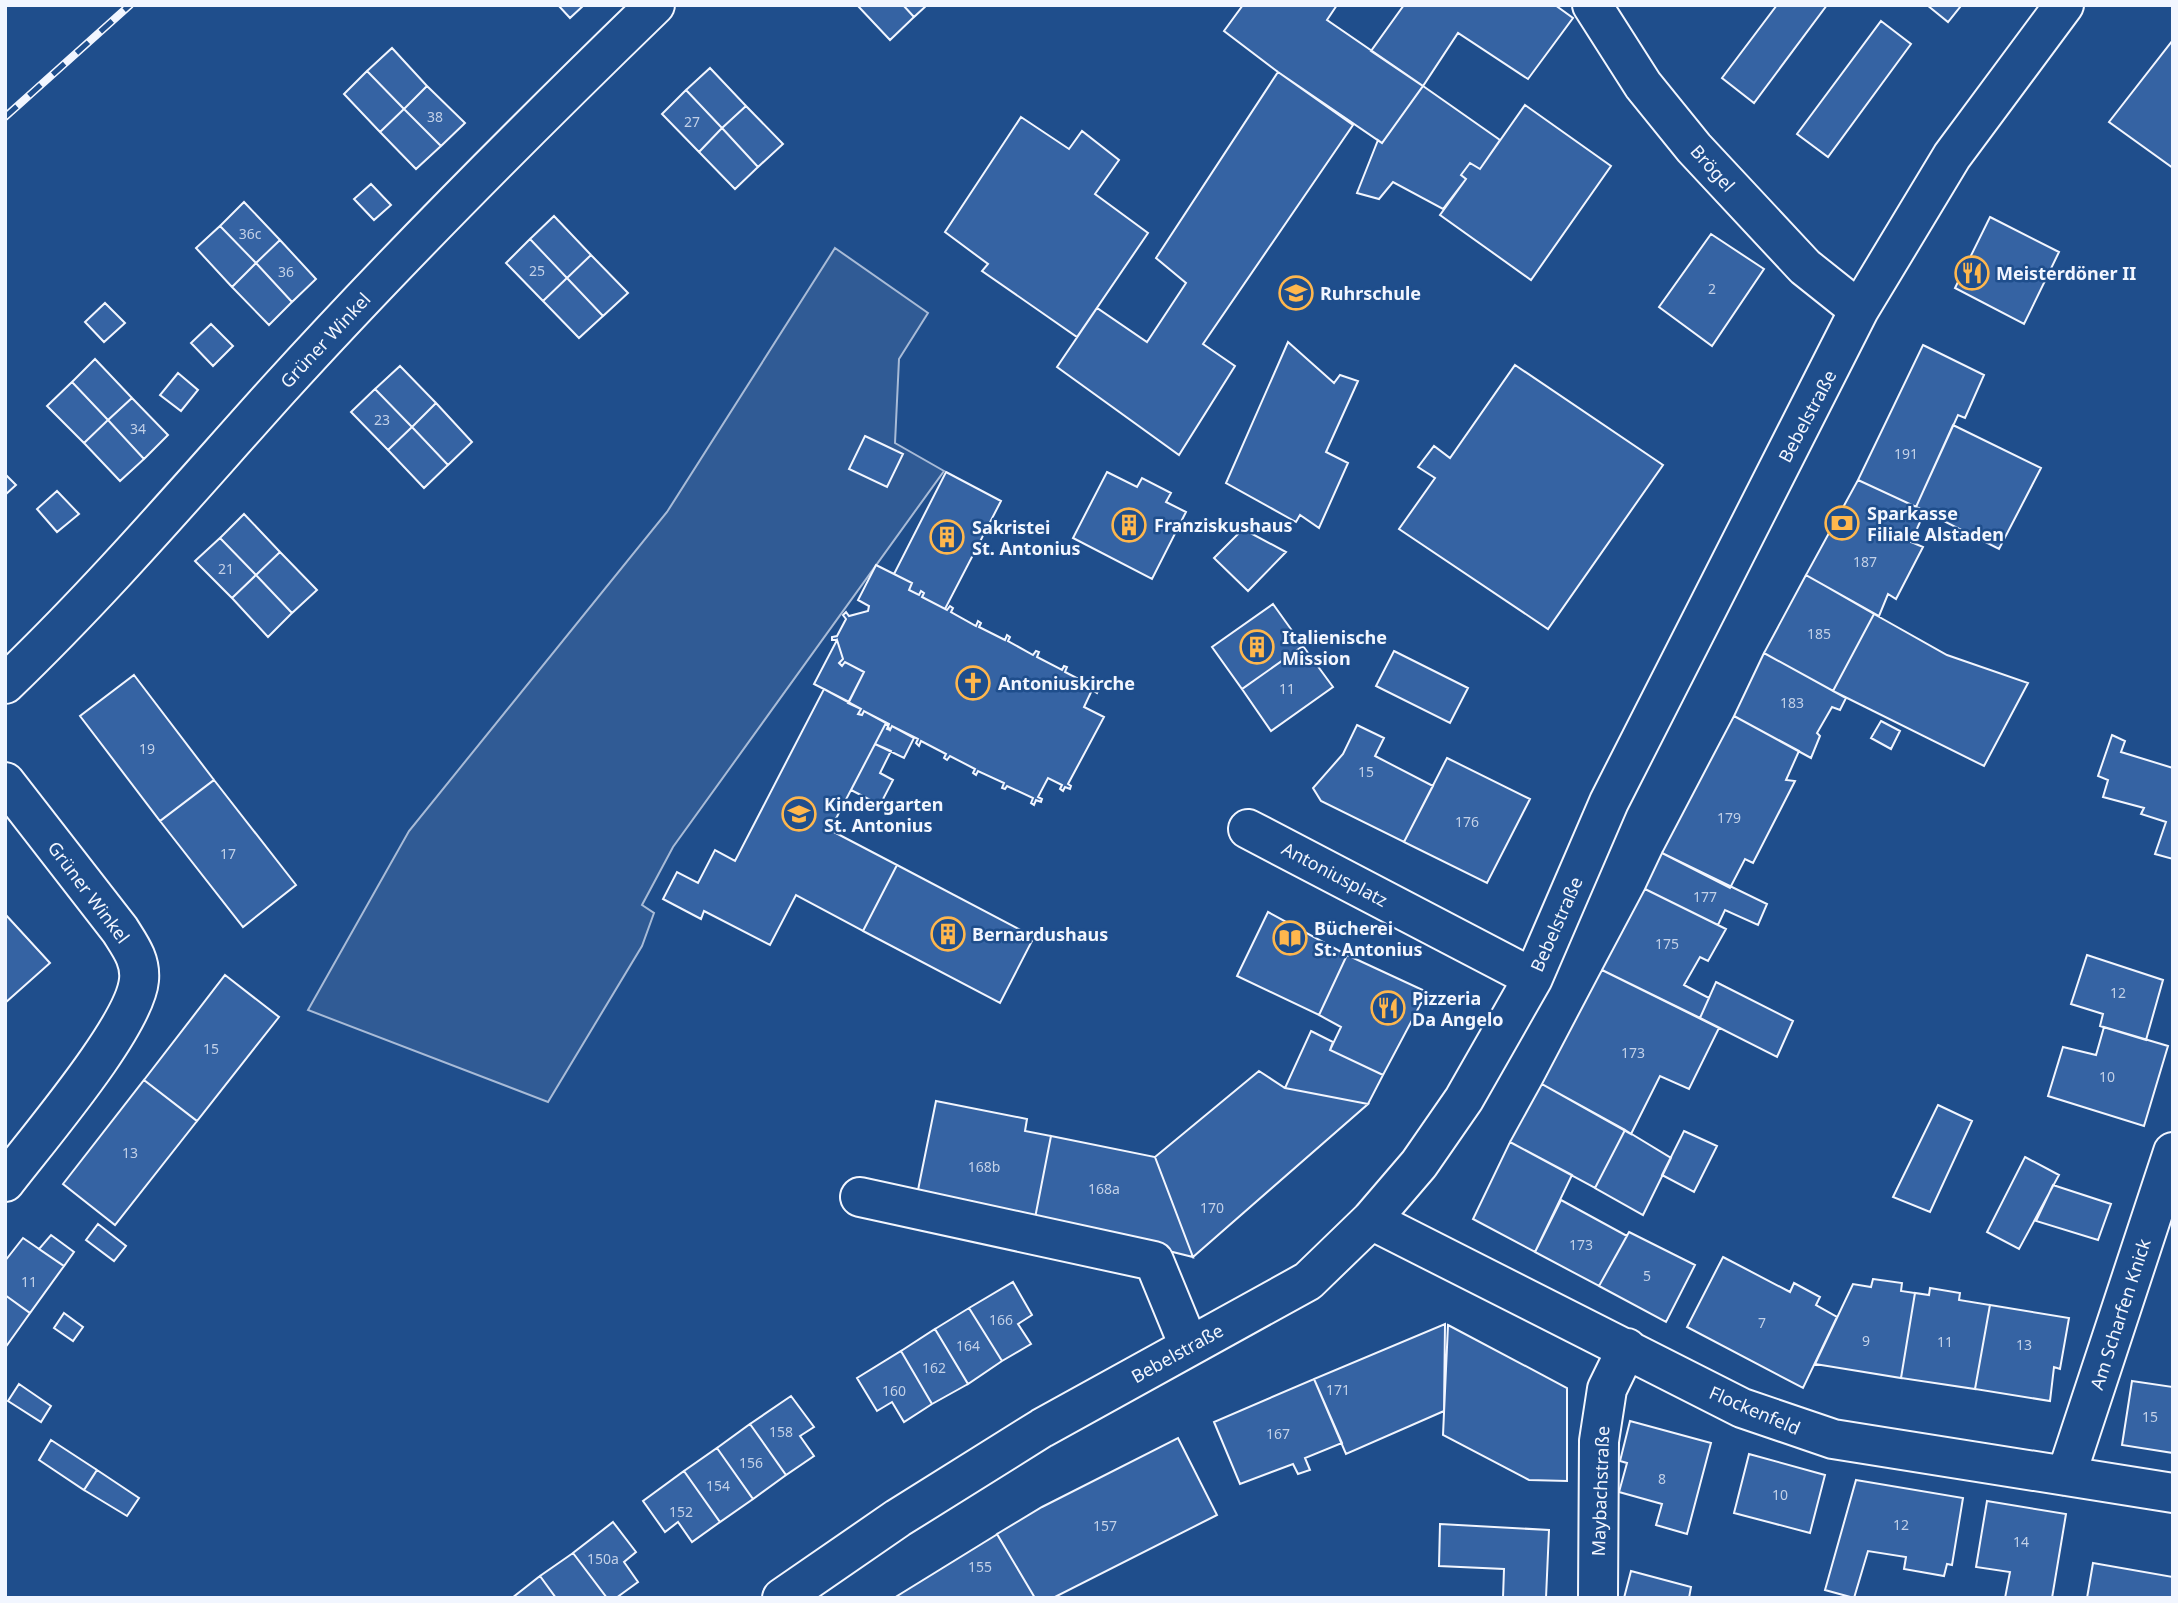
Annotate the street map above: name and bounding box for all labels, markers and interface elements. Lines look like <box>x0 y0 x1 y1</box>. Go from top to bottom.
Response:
house number: 38 <box>427 107 443 126</box>
house number: 27 <box>684 112 700 131</box>
street label: Brögel <box>1686 139 1740 197</box>
house number: 36c <box>239 224 262 243</box>
restaurant icon: Meisterdöner II <box>1953 254 1991 292</box>
house number: 25 <box>529 261 545 280</box>
place label: Meisterdöner II <box>1996 261 2136 285</box>
house number: 36 <box>278 262 294 281</box>
school or university icon: Ruhrschule <box>1277 274 1315 312</box>
house number: 2 <box>1708 279 1716 298</box>
place label: Ruhrschule <box>1320 281 1421 305</box>
street label: Grüner Winkel <box>275 287 375 393</box>
street label: Bebelstraße <box>1773 366 1841 466</box>
house number: 23 <box>374 410 390 429</box>
house number: 34 <box>130 419 146 438</box>
house number: 191 <box>1894 444 1918 463</box>
place label: Sparkasse Filiale Alstaden <box>1867 501 2004 546</box>
bank icon: Sparkasse Filiale Alstaden <box>1823 504 1861 542</box>
building icon: Franziskushaus <box>1110 506 1148 544</box>
place label: Franziskushaus <box>1154 513 1292 537</box>
place label: Sakristei St. Antonius <box>972 515 1081 560</box>
building icon: Sakristei St. Antonius <box>928 518 966 556</box>
house number: 187 <box>1853 552 1877 571</box>
house number: 21 <box>218 559 234 578</box>
house number: 185 <box>1807 624 1831 643</box>
place label: Italienische Mission <box>1282 625 1387 670</box>
building icon: Italienische Mission <box>1238 628 1276 666</box>
church icon: Antoniuskirche <box>954 664 992 702</box>
place label: Antoniuskirche <box>998 671 1135 695</box>
house number: 11 <box>1279 679 1295 698</box>
house number: 183 <box>1780 693 1804 712</box>
house number: 19 <box>139 739 155 758</box>
house number: 15 <box>1358 762 1374 781</box>
place label: Kindergarten St. Antonius <box>824 792 943 837</box>
school or university icon: Kindergarten St. Antonius <box>780 795 818 833</box>
house number: 179 <box>1717 808 1741 827</box>
house number: 176 <box>1455 812 1479 831</box>
street label: Grüner Winkel <box>43 836 135 948</box>
street label: Antoniusplatz <box>1278 836 1392 912</box>
house number: 17 <box>220 844 236 863</box>
street label: Bebelstraße <box>1524 873 1588 975</box>
house number: 177 <box>1693 887 1717 906</box>
building icon: Bernardushaus <box>929 915 967 953</box>
place label: Bücherei St. Antonius <box>1314 916 1423 961</box>
library icon: Bücherei St. Antonius <box>1271 919 1309 957</box>
place label: Bernardushaus <box>972 922 1108 946</box>
house number: 175 <box>1655 934 1679 953</box>
house number: 12 <box>2110 983 2126 1002</box>
place label: Pizzeria Da Angelo <box>1412 986 1504 1031</box>
restaurant icon: Pizzeria Da Angelo <box>1369 989 1407 1027</box>
house number: 15 <box>203 1039 219 1058</box>
house number: 173 <box>1621 1043 1645 1062</box>
house number: 10 <box>2099 1067 2115 1086</box>
house number: 13 <box>122 1143 138 1162</box>
house number: 168b <box>968 1157 1000 1176</box>
house number: 168a <box>1088 1179 1120 1198</box>
house number: 170 <box>1200 1198 1224 1217</box>
house number: 173 <box>1569 1235 1593 1254</box>
street label: Am Scharfen Knick <box>2084 1235 2156 1393</box>
house number: 5 <box>1643 1266 1651 1285</box>
house number: 11 <box>21 1272 37 1291</box>
house number: 166 <box>989 1310 1013 1329</box>
house number: 7 <box>1758 1313 1766 1332</box>
street label: Bebelstraße <box>1127 1318 1227 1388</box>
house number: 9 <box>1862 1331 1870 1350</box>
house number: 11 <box>1937 1332 1953 1351</box>
house number: 13 <box>2016 1335 2032 1354</box>
house number: 164 <box>956 1336 980 1355</box>
house number: 162 <box>922 1358 946 1377</box>
house number: 171 <box>1326 1380 1350 1399</box>
street label: Flockenfeld <box>1706 1380 1804 1440</box>
house number: 160 <box>882 1381 906 1400</box>
house number: 15 <box>2142 1407 2158 1426</box>
house number: 158 <box>769 1422 793 1441</box>
house number: 167 <box>1266 1424 1290 1443</box>
street label: Maybachstraße <box>1586 1425 1614 1557</box>
house number: 156 <box>739 1453 763 1472</box>
house number: 8 <box>1658 1469 1666 1488</box>
house number: 154 <box>706 1476 730 1495</box>
house number: 10 <box>1772 1485 1788 1504</box>
house number: 152 <box>669 1502 693 1521</box>
house number: 12 <box>1893 1515 1909 1534</box>
house number: 157 <box>1093 1516 1117 1535</box>
house number: 14 <box>2013 1532 2029 1551</box>
house number: 150a <box>587 1549 619 1568</box>
house number: 155 <box>968 1557 992 1576</box>

